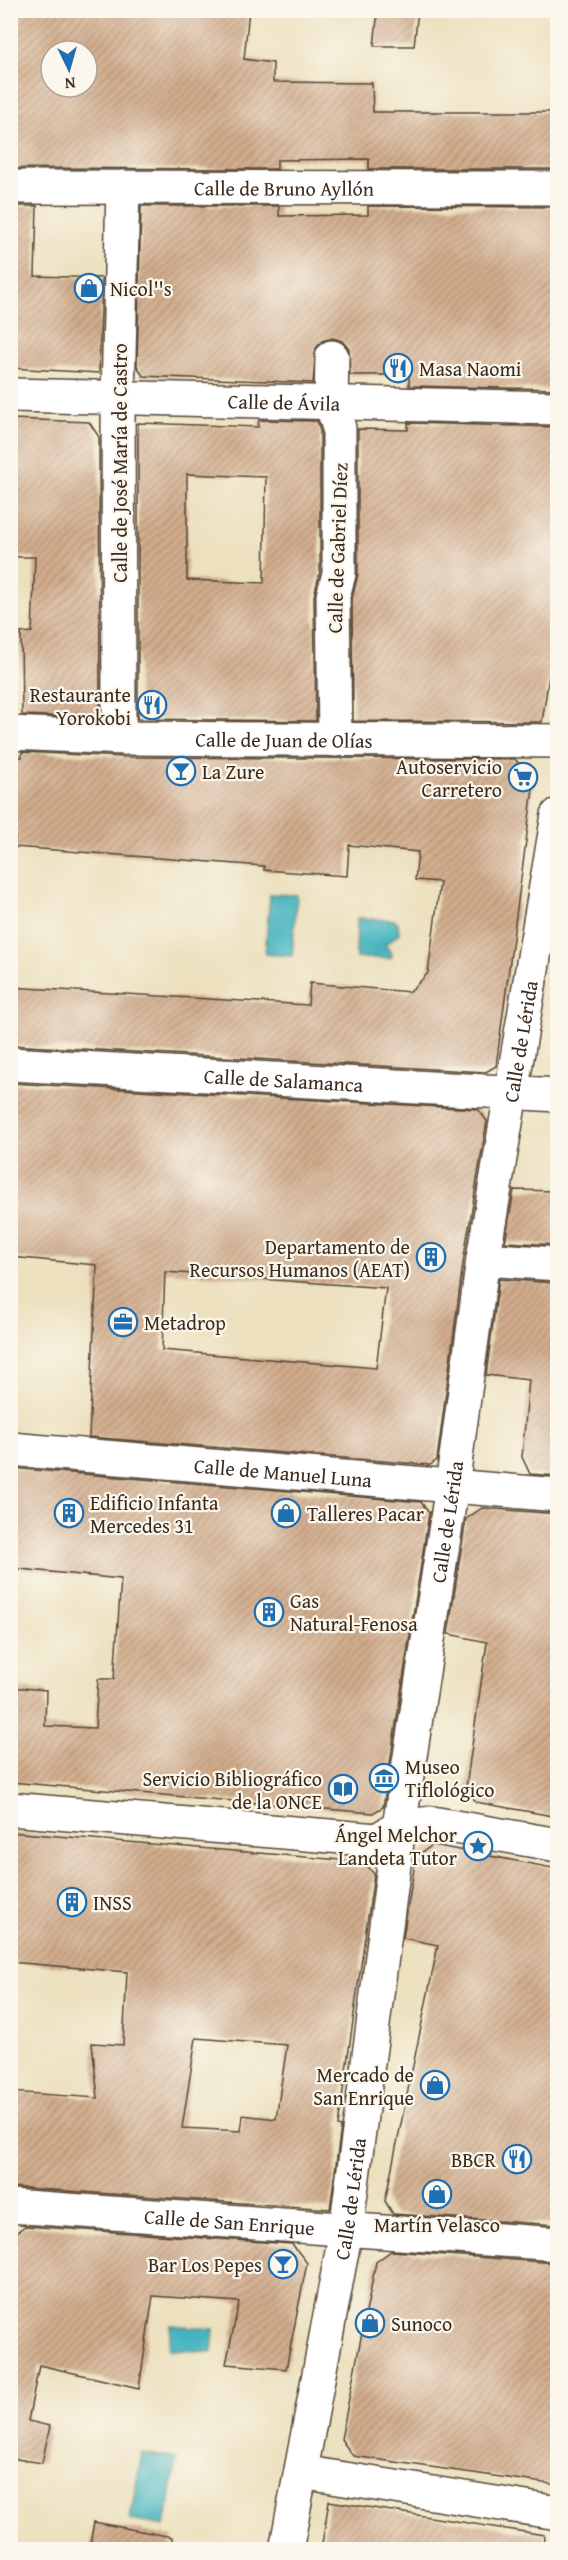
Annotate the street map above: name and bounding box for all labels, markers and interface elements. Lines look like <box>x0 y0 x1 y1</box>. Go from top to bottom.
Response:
north arrow <box>39 39 99 99</box>
text: N <box>64 72 77 96</box>
street label: Calle de Bruno Ayllón <box>194 173 374 202</box>
shop icon: Nicol''s <box>73 272 105 304</box>
place label: Nicol''s <box>110 274 172 303</box>
street label: Calle de José María de Castro <box>105 343 134 583</box>
restaurant icon: Masa Naomi <box>382 352 414 384</box>
place label: Masa Naomi <box>419 354 522 383</box>
street label: Calle de Ávila <box>227 386 341 417</box>
street label: Calle de Gabriel Díez <box>320 462 354 634</box>
place label: Restaurante Yorokobi <box>30 680 131 732</box>
restaurant icon: Restaurante Yorokobi <box>136 689 168 721</box>
street label: Calle de Juan de Olías <box>195 724 373 754</box>
place label: Autoservicio Carretero <box>396 752 502 804</box>
bar icon: La Zure <box>165 755 197 787</box>
place label: La Zure <box>202 757 264 786</box>
supermarket icon: Autoservicio Carretero <box>507 761 539 793</box>
street label: Calle de Lérida <box>495 978 544 1104</box>
street label: Calle de Salamanca <box>203 1060 365 1098</box>
place label: Departamento de Recursos Humanos (AEAT) <box>190 1232 410 1284</box>
building icon: Departamento de Recursos Humanos (AEAT) <box>415 1241 447 1273</box>
office icon: Metadrop <box>107 1306 139 1338</box>
place label: Metadrop <box>144 1308 226 1337</box>
street label: Calle de Manuel Luna <box>193 1450 374 1494</box>
street label: Calle de Lérida <box>423 1458 470 1585</box>
place label: Edificio Infanta Mercedes 31 <box>90 1488 219 1540</box>
building icon: Edificio Infanta Mercedes 31 <box>53 1497 85 1529</box>
shop icon: Talleres Pacar <box>270 1497 302 1529</box>
place label: Talleres Pacar <box>307 1499 424 1528</box>
place label: Gas Natural-Fenosa <box>290 1586 418 1638</box>
building icon: Gas Natural-Fenosa <box>253 1596 285 1628</box>
place label: Museo Tiflológico <box>405 1752 495 1804</box>
museum icon: Museo Tiflológico <box>368 1762 400 1794</box>
place label: Servicio Bibliográfico de la ONCE <box>142 1764 322 1816</box>
library icon: Servicio Bibliográfico de la ONCE <box>327 1773 359 1805</box>
place label: Ángel Melchor Landeta Tutor <box>335 1820 457 1872</box>
place icon: Ángel Melchor Landeta Tutor <box>462 1830 494 1862</box>
building icon: INSS <box>56 1886 88 1918</box>
place label: INSS <box>93 1888 132 1917</box>
place label: Mercado de San Enrique <box>313 2060 414 2112</box>
shop icon: Mercado de San Enrique <box>419 2069 451 2101</box>
street label: Calle de Lérida <box>326 2135 373 2262</box>
restaurant icon: BBCR <box>501 2143 533 2175</box>
place label: BBCR <box>451 2145 496 2174</box>
shop icon: Martín Velasco <box>421 2178 453 2210</box>
street label: Calle de San Enrique <box>143 2201 316 2242</box>
place label: Martín Velasco <box>374 2210 500 2239</box>
bar icon: Bar Los Pepes <box>267 2248 299 2280</box>
place label: Bar Los Pepes <box>148 2250 262 2279</box>
shop icon: Sunoco <box>354 2307 386 2339</box>
place label: Sunoco <box>391 2309 452 2338</box>

